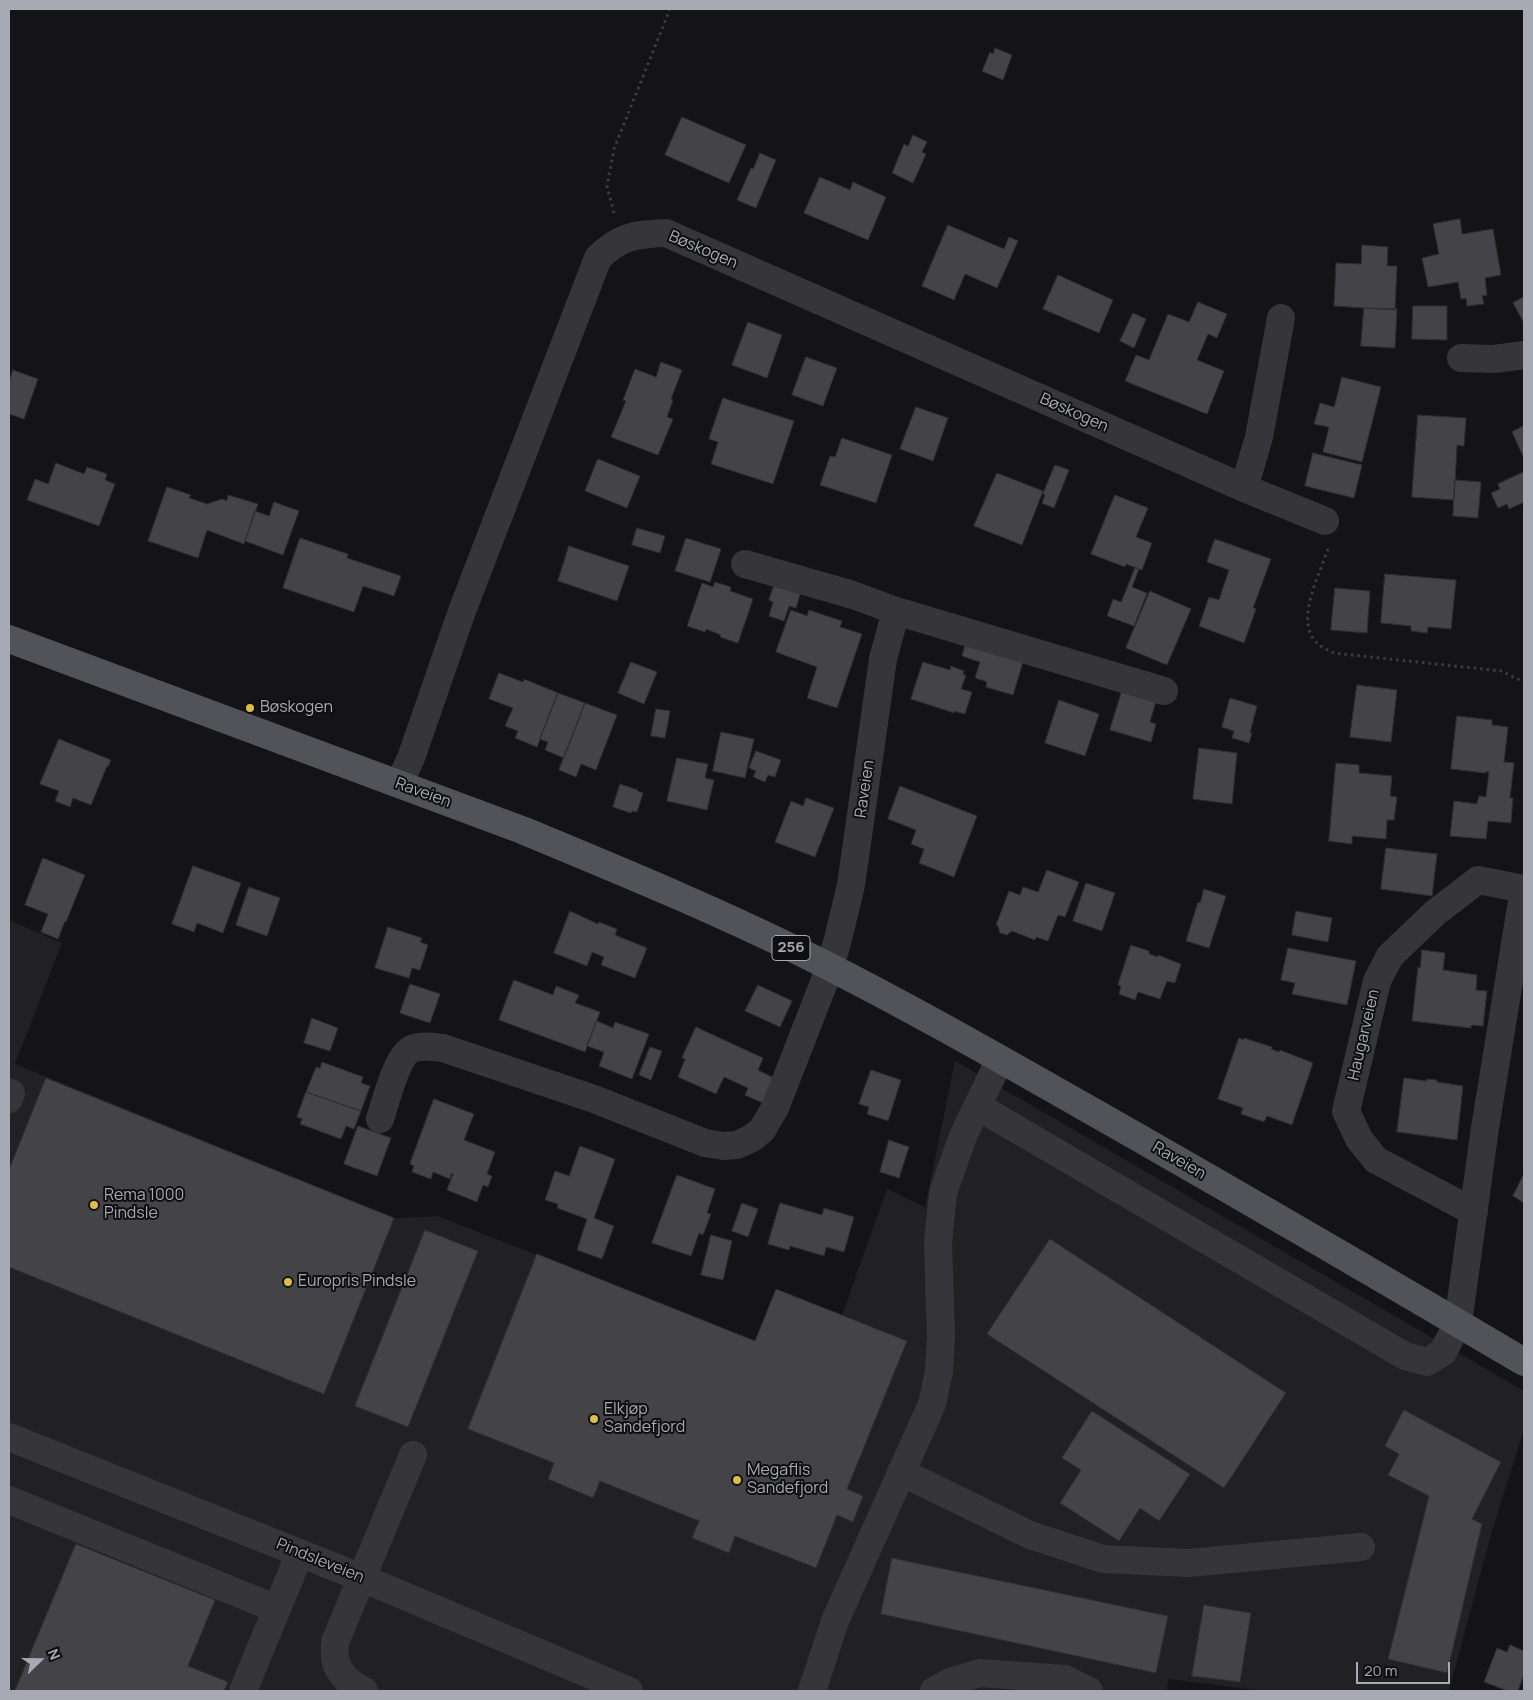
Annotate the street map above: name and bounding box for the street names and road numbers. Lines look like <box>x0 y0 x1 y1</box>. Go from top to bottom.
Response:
street label: Bøskogen <box>666 227 740 273</box>
street label: Bøskogen <box>1037 389 1111 437</box>
street label: Raveien <box>851 759 879 819</box>
street label: Raveien <box>392 774 454 812</box>
road number: 256 <box>772 936 810 960</box>
street label: Haugarveien <box>1344 988 1384 1082</box>
street label: Raveien <box>1149 1138 1209 1184</box>
street label: Pindsleveien <box>273 1535 367 1587</box>

